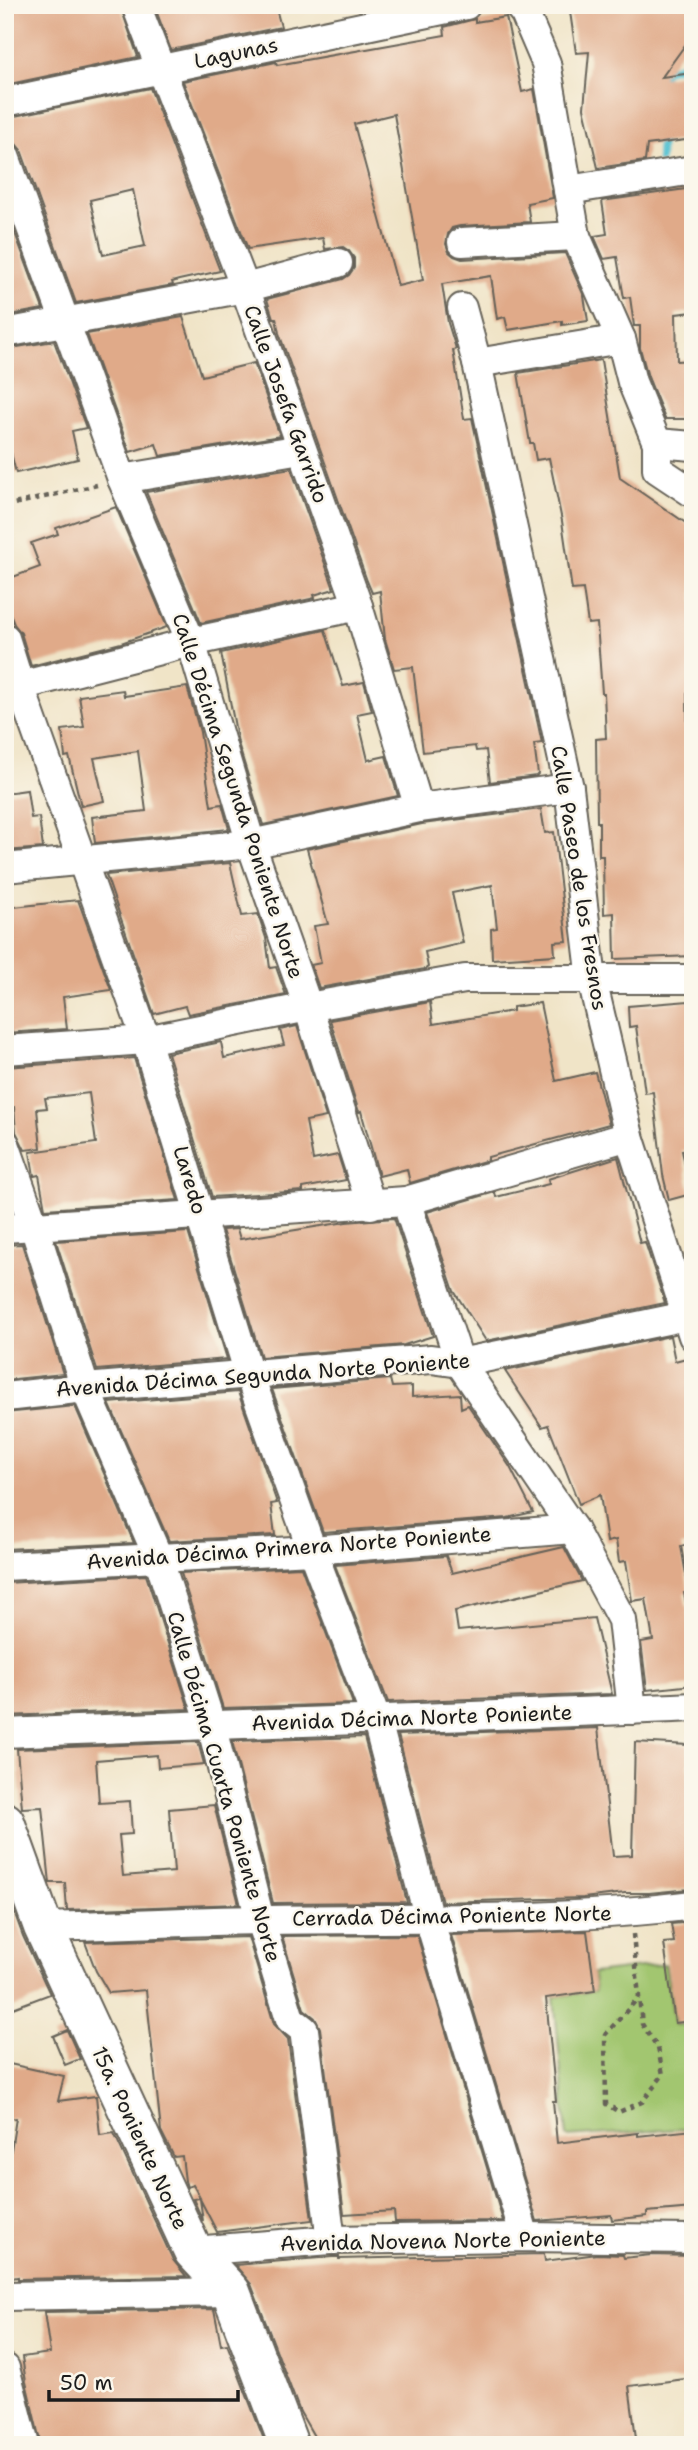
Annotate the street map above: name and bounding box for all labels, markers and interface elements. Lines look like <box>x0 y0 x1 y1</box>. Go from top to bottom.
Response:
street label: Lagunas <box>191 30 281 76</box>
street label: Calle Josefa Garrido <box>237 301 335 507</box>
street label: Calle Décima Segunda Poniente Norte <box>166 610 310 982</box>
street label: Calle Paseo de los Fresnos <box>544 744 614 1012</box>
street label: Laredo <box>166 1142 214 1218</box>
street label: Avenida Décima Segunda Norte Poniente <box>55 1347 471 1403</box>
street label: Avenida Décima Primera Norte Poniente <box>86 1520 492 1576</box>
street label: Calle Décima Cuarta Poniente Norte <box>160 1608 288 1966</box>
street label: Avenida Décima Norte Poniente <box>251 1698 573 1738</box>
street label: Cerrada Décima Poniente Norte <box>292 1899 612 1933</box>
street label: 15a. Poniente Norte <box>85 2042 195 2234</box>
street label: Avenida Novena Norte Poniente <box>280 2224 606 2258</box>
scale bar <box>49 2359 238 2403</box>
text: 50 m <box>60 2369 113 2397</box>

